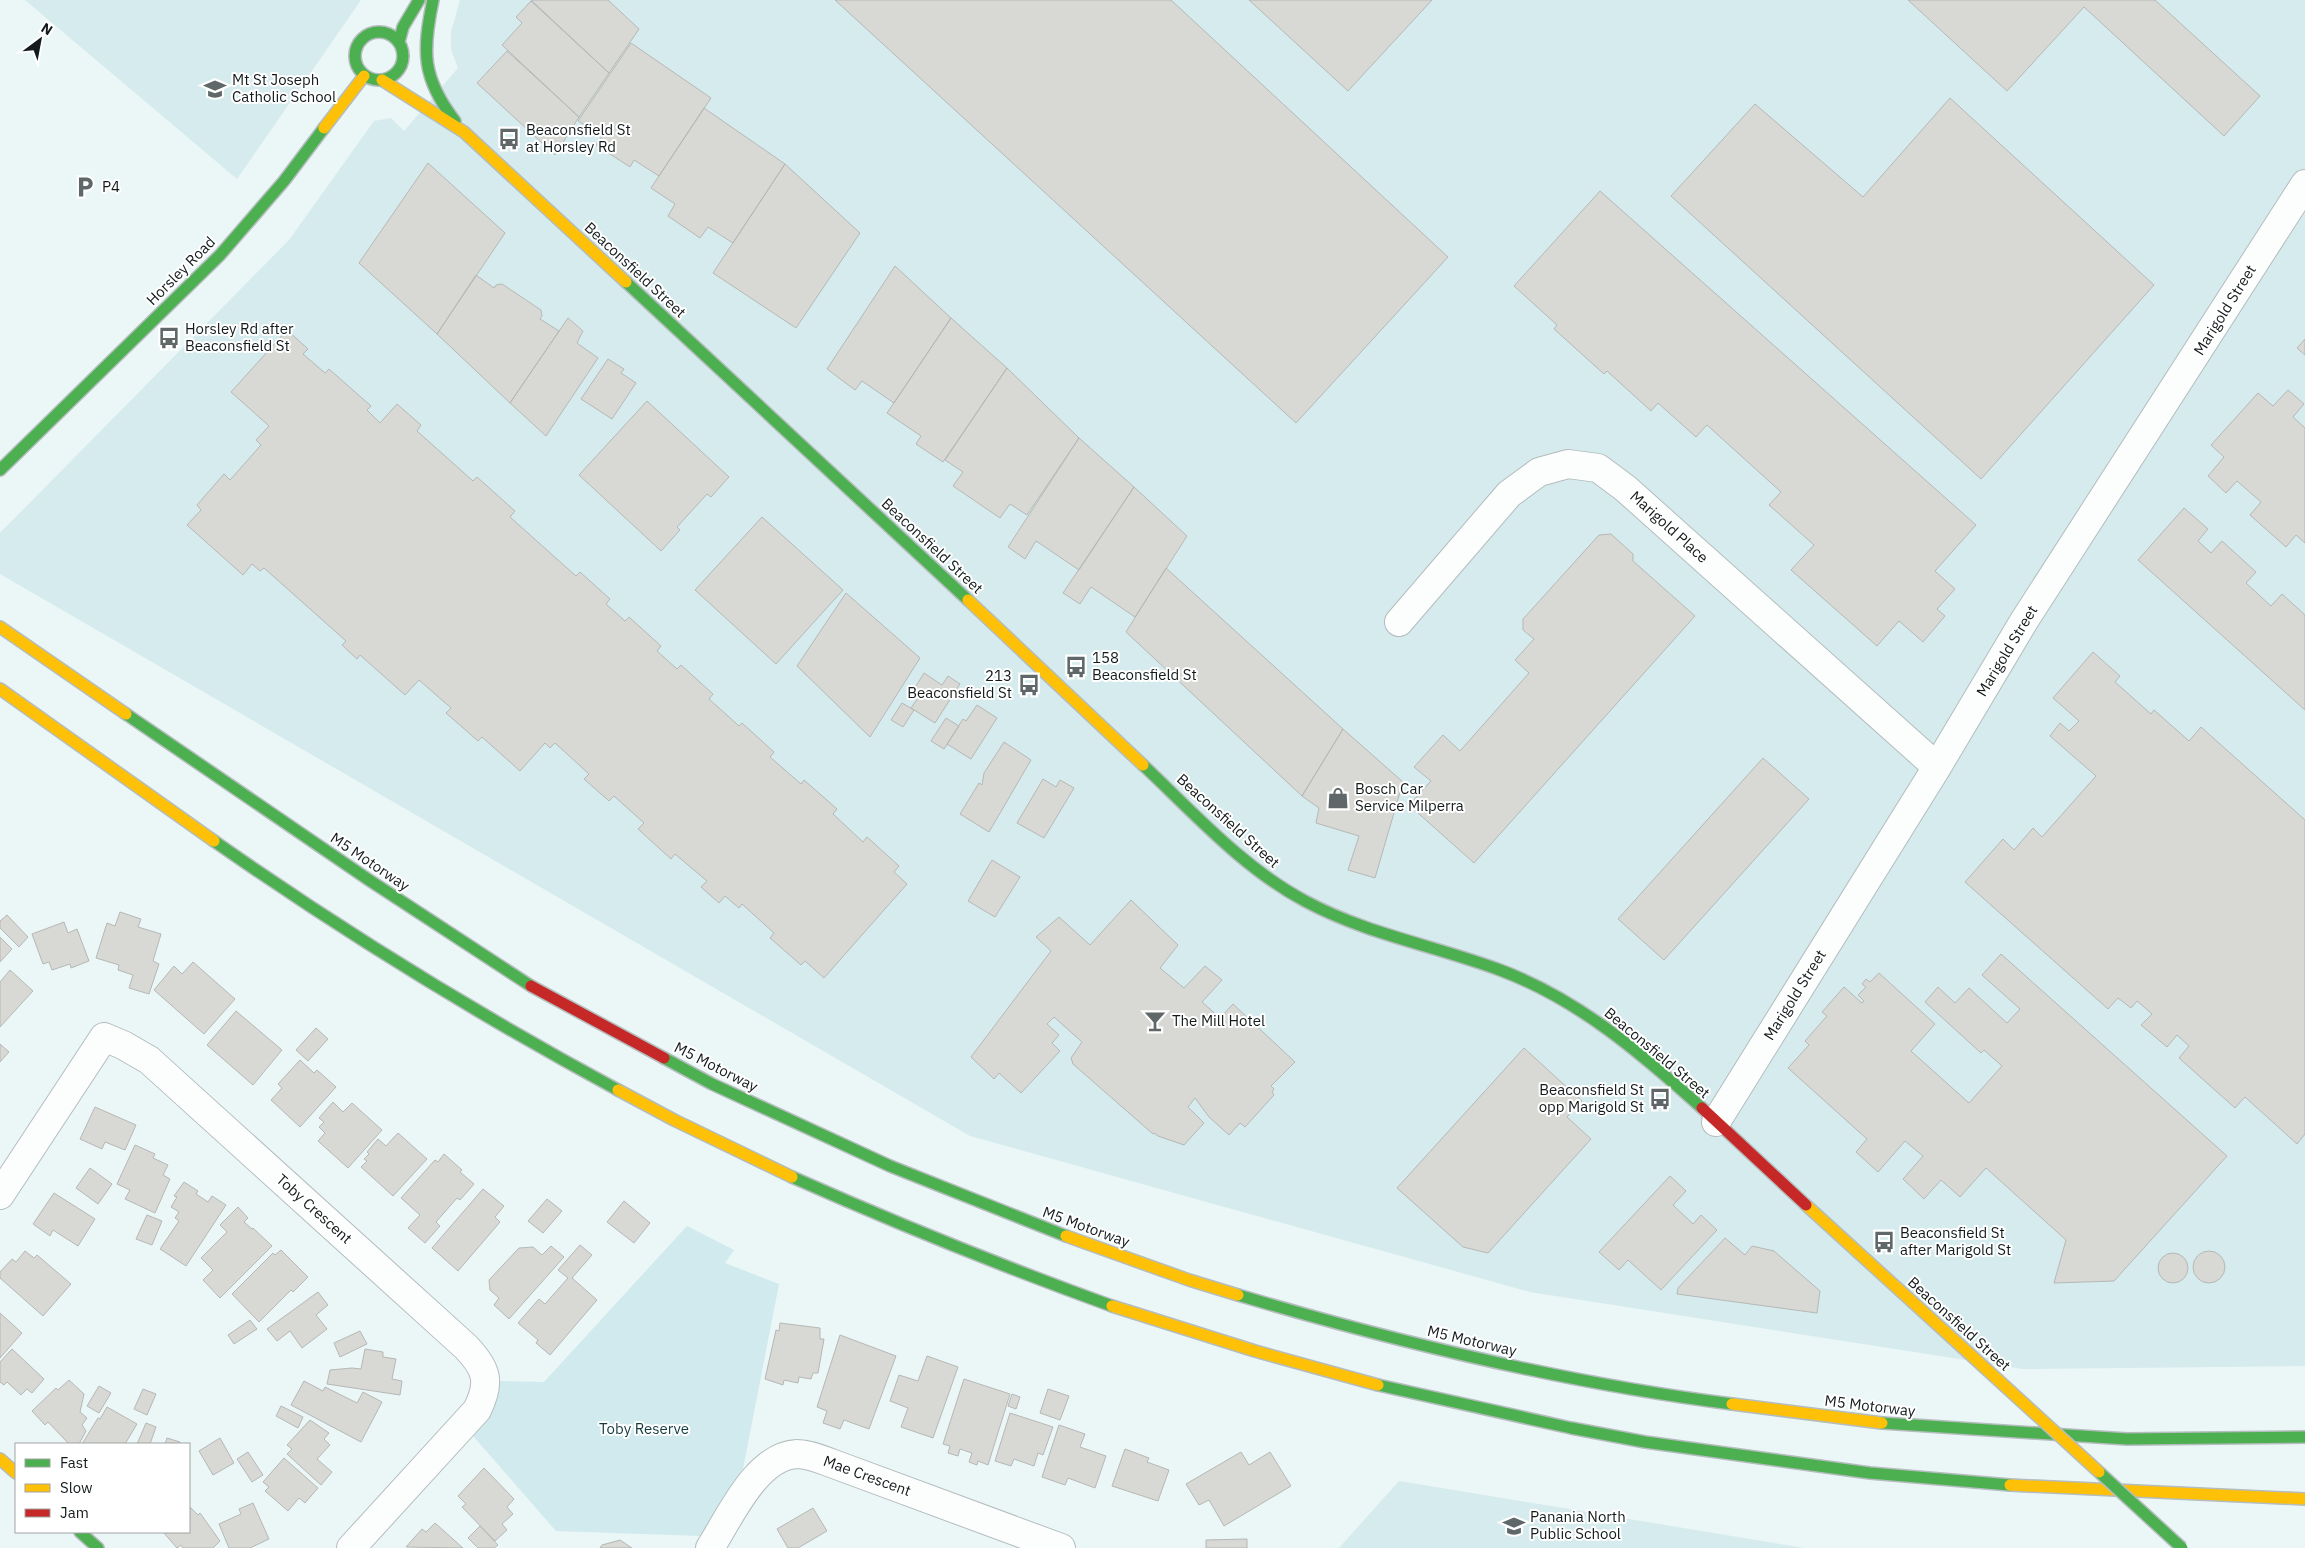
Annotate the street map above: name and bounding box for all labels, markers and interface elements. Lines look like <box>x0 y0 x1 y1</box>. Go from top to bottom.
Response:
north arrow <box>15 15 65 65</box>
text: N <box>38 19 56 39</box>
place label: Mt St Joseph Catholic School <box>232 70 336 106</box>
school or university icon: Mt St Joseph Catholic School <box>202 76 228 102</box>
place label: Beaconsfield St at Horsley Rd <box>526 120 631 156</box>
bus stop icon: Beaconsfield St at Horsley Rd <box>496 126 522 152</box>
parking icon: P4 <box>72 174 98 200</box>
place label: P4 <box>102 177 120 196</box>
street label: Beaconsfield Street <box>581 218 690 322</box>
street label: Horsley Road <box>142 232 219 309</box>
street label: Marigold Street <box>2189 261 2260 359</box>
place label: Horsley Rd after Beaconsfield St <box>185 319 294 355</box>
bus stop icon: Horsley Rd after Beaconsfield St <box>156 325 182 351</box>
street label: Marigold Place <box>1626 486 1712 567</box>
street label: Beaconsfield Street <box>878 494 987 598</box>
street label: Marigold Street <box>1972 602 2041 700</box>
place label: 158 Beaconsfield St <box>1092 648 1197 684</box>
bus stop icon: 158 Beaconsfield St <box>1063 654 1089 680</box>
place label: 213 Beaconsfield St <box>907 666 1012 702</box>
bus stop icon: 213 Beaconsfield St <box>1016 672 1042 698</box>
street label: Beaconsfield Street <box>1173 769 1284 872</box>
place label: Bosch Car Service Milperra <box>1355 779 1464 815</box>
shop icon: Bosch Car Service Milperra <box>1325 785 1351 811</box>
street label: M5 Motorway <box>327 828 414 895</box>
street label: Marigold Street <box>1759 946 1830 1044</box>
street label: Beaconsfield Street <box>1601 1003 1714 1102</box>
bar icon: The Mill Hotel <box>1142 1008 1168 1034</box>
place label: The Mill Hotel <box>1172 1011 1265 1030</box>
street label: M5 Motorway <box>671 1037 762 1096</box>
place label: Beaconsfield St opp Marigold St <box>1539 1080 1644 1116</box>
bus stop icon: Beaconsfield St opp Marigold St <box>1647 1086 1673 1112</box>
street label: Toby Crescent <box>273 1170 356 1248</box>
street label: M5 Motorway <box>1040 1202 1133 1251</box>
place label: Beaconsfield St after Marigold St <box>1900 1223 2011 1259</box>
bus stop icon: Beaconsfield St after Marigold St <box>1871 1229 1897 1255</box>
street label: Beaconsfield Street <box>1904 1272 2015 1375</box>
street label: M5 Motorway <box>1425 1321 1519 1360</box>
street label: M5 Motorway <box>1824 1391 1917 1421</box>
park label: Toby Reserve <box>599 1419 689 1438</box>
legend <box>15 1443 190 1533</box>
street label: Mae Crescent <box>821 1451 914 1500</box>
text: Fast <box>60 1453 88 1472</box>
text: Slow <box>60 1478 93 1497</box>
text: Jam <box>60 1503 89 1522</box>
place label: Panania North Public School <box>1530 1507 1626 1543</box>
school or university icon: Panania North Public School <box>1501 1513 1527 1539</box>

